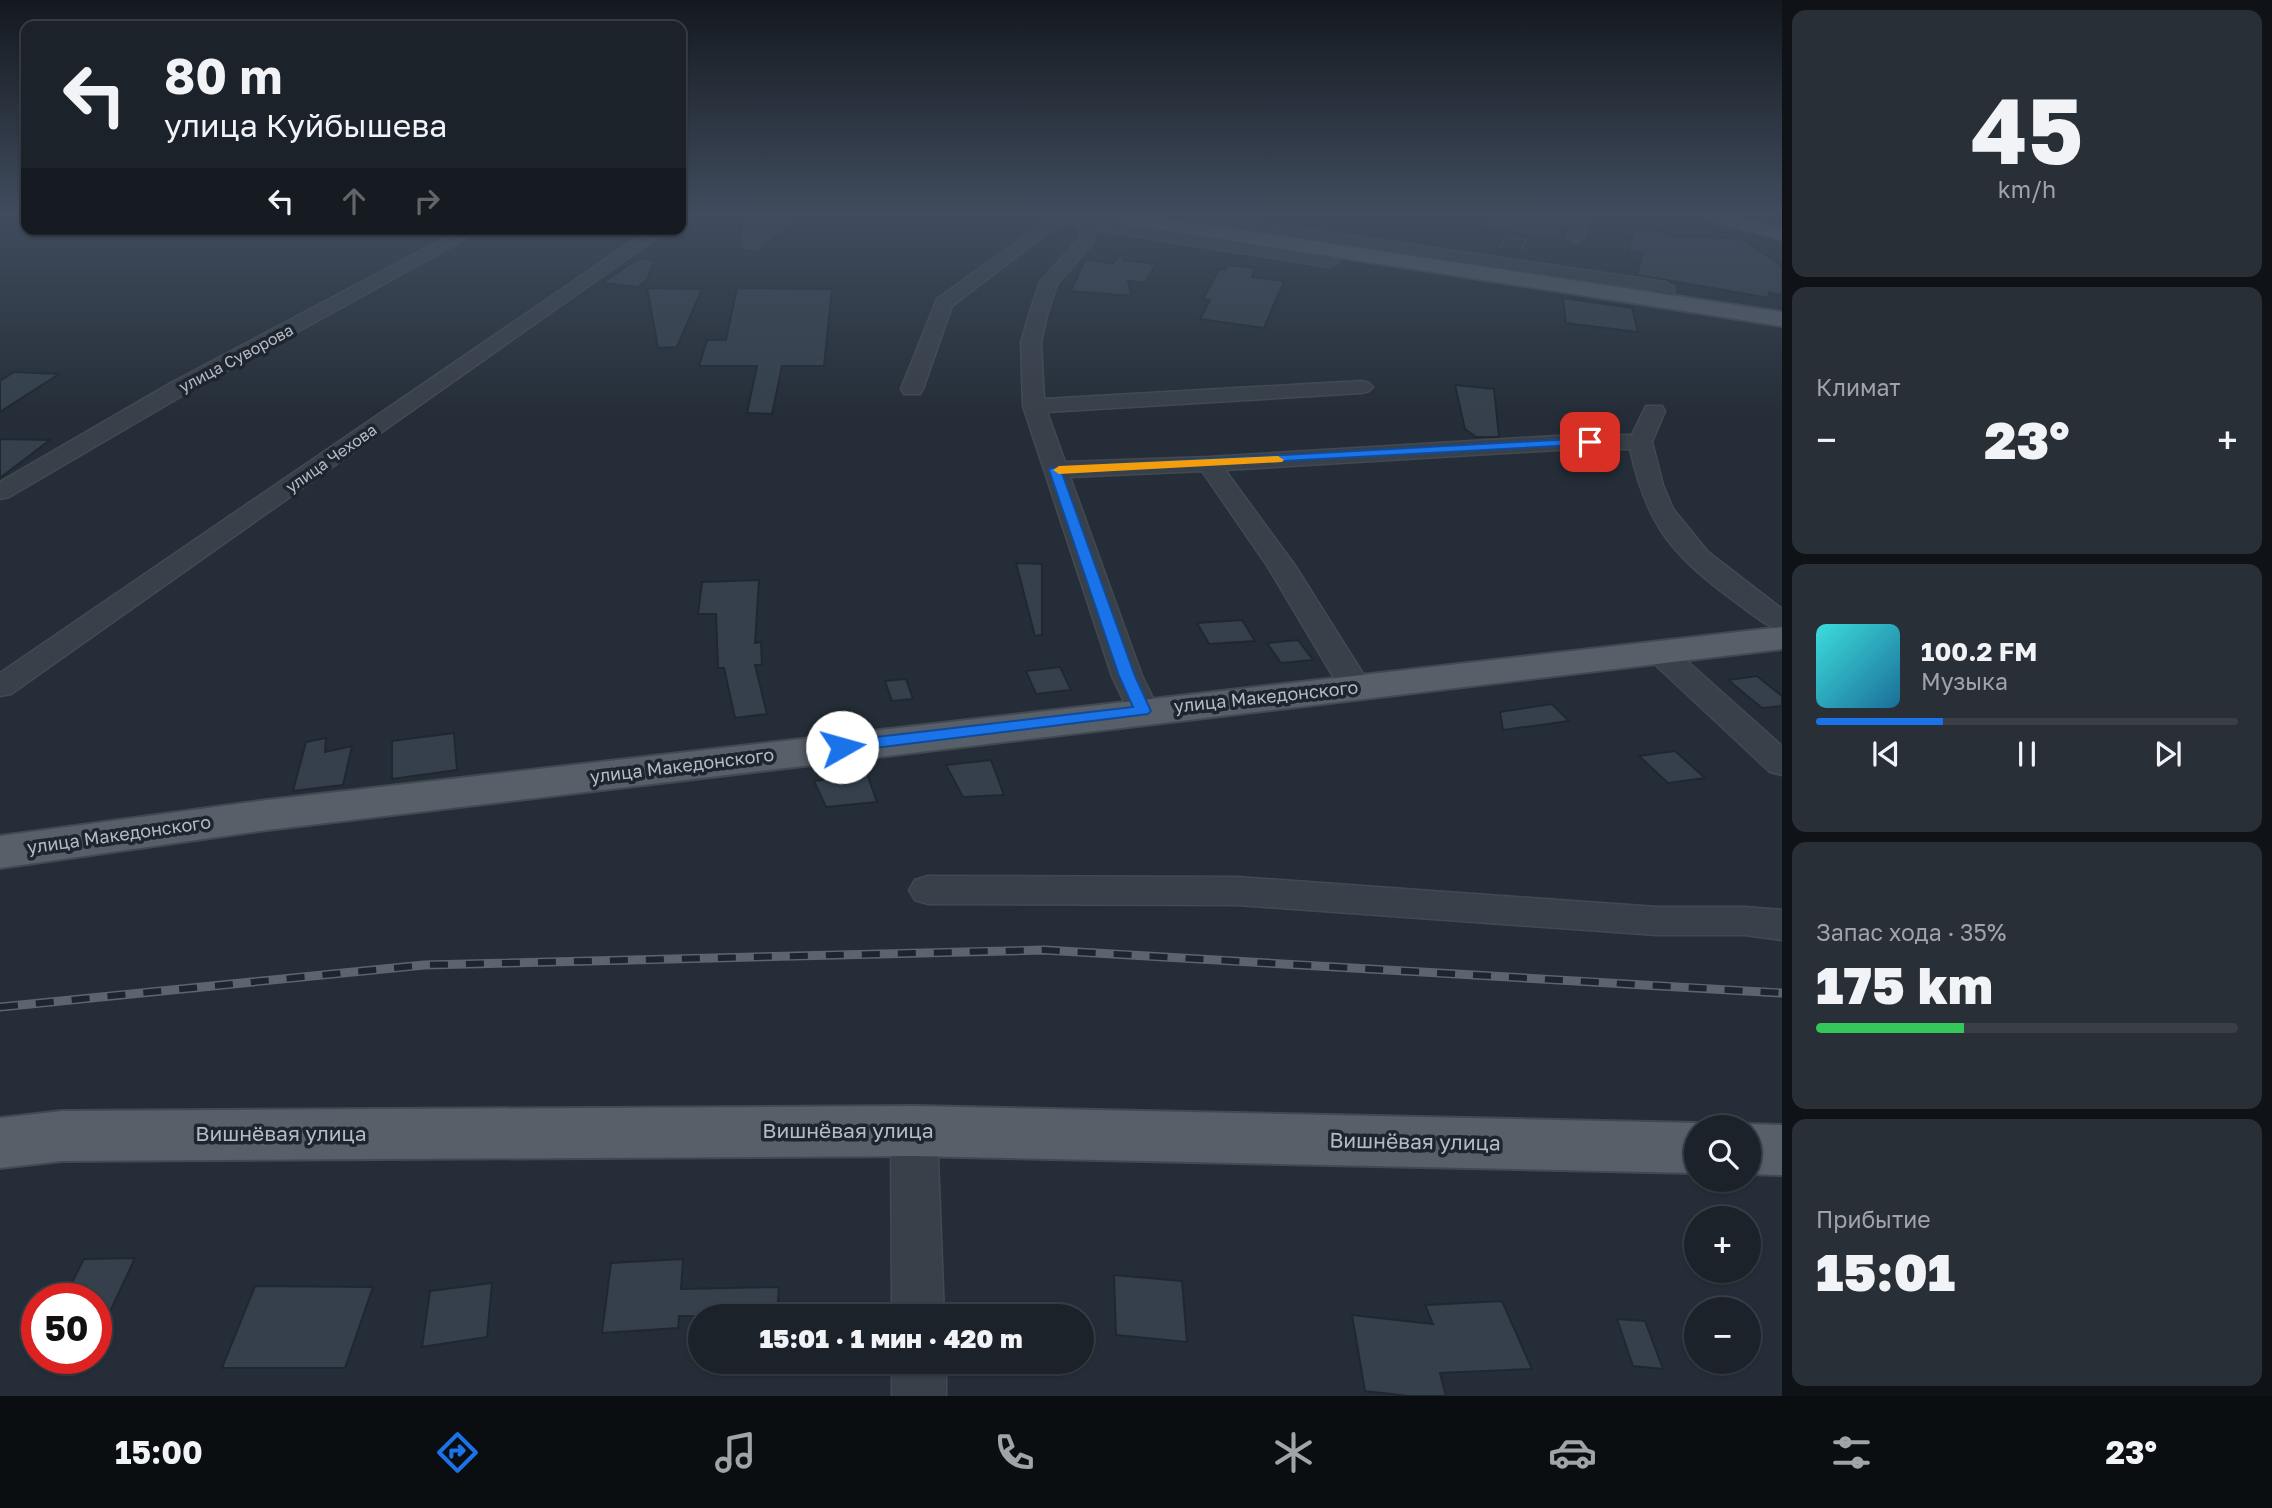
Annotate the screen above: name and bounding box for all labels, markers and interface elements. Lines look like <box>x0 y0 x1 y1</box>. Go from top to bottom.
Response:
text: 80 m <box>164 46 282 105</box>
icon: left <box>49 49 140 140</box>
text: 45 <box>1971 75 2083 184</box>
text: улица Куйбышева <box>164 106 447 144</box>
text: km/h <box>1998 175 2056 203</box>
icon: left <box>262 182 300 220</box>
icon: ahead <box>335 182 373 220</box>
icon: right <box>408 182 446 220</box>
street label: улица Суворова <box>175 319 297 397</box>
text: Климат <box>1816 373 1901 401</box>
text: 23° <box>1984 408 2070 470</box>
pin <box>1560 412 1620 472</box>
text: − <box>1816 417 1837 462</box>
text: + <box>2217 417 2238 462</box>
street label: улица Чехова <box>282 419 380 497</box>
icon: arrive <box>1571 423 1609 461</box>
text: 100.2 FM <box>1921 636 2037 667</box>
text: Музыка <box>1921 667 2008 695</box>
street label: улица Македонского <box>1173 675 1359 717</box>
position arrow <box>805 710 879 784</box>
icon: previous <box>1867 735 1905 773</box>
icon: pause <box>2008 735 2046 773</box>
icon: next <box>2149 735 2187 773</box>
street label: улица Македонского <box>589 743 775 787</box>
street label: улица Македонского <box>26 810 212 858</box>
text: Запас хода · 35% <box>1816 918 2006 946</box>
text: 175 km <box>1816 953 1993 1015</box>
map controls <box>1684 1115 1761 1374</box>
button: search <box>1684 1115 1761 1192</box>
street label: Вишнёвая улица <box>762 1117 934 1143</box>
street label: Вишнёвая улица <box>195 1120 367 1146</box>
street label: Вишнёвая улица <box>1329 1127 1501 1155</box>
text: Прибытие <box>1816 1205 1931 1233</box>
button: + <box>1684 1206 1761 1283</box>
text: 15:01 <box>1816 1240 1955 1302</box>
speed limit sign: 50 <box>21 1283 112 1374</box>
button: − <box>1684 1297 1761 1374</box>
text: 15:01 · 1 мин · 420 m <box>759 1323 1023 1354</box>
icon: directions <box>433 1428 482 1477</box>
icon: music <box>711 1428 760 1477</box>
icon: phone <box>990 1428 1039 1477</box>
icon: climate <box>1269 1428 1318 1477</box>
icon: car <box>1548 1428 1597 1477</box>
icon: filters <box>1827 1428 1876 1477</box>
text: 15:00 <box>115 1433 203 1471</box>
text: 23° <box>2106 1433 2157 1471</box>

